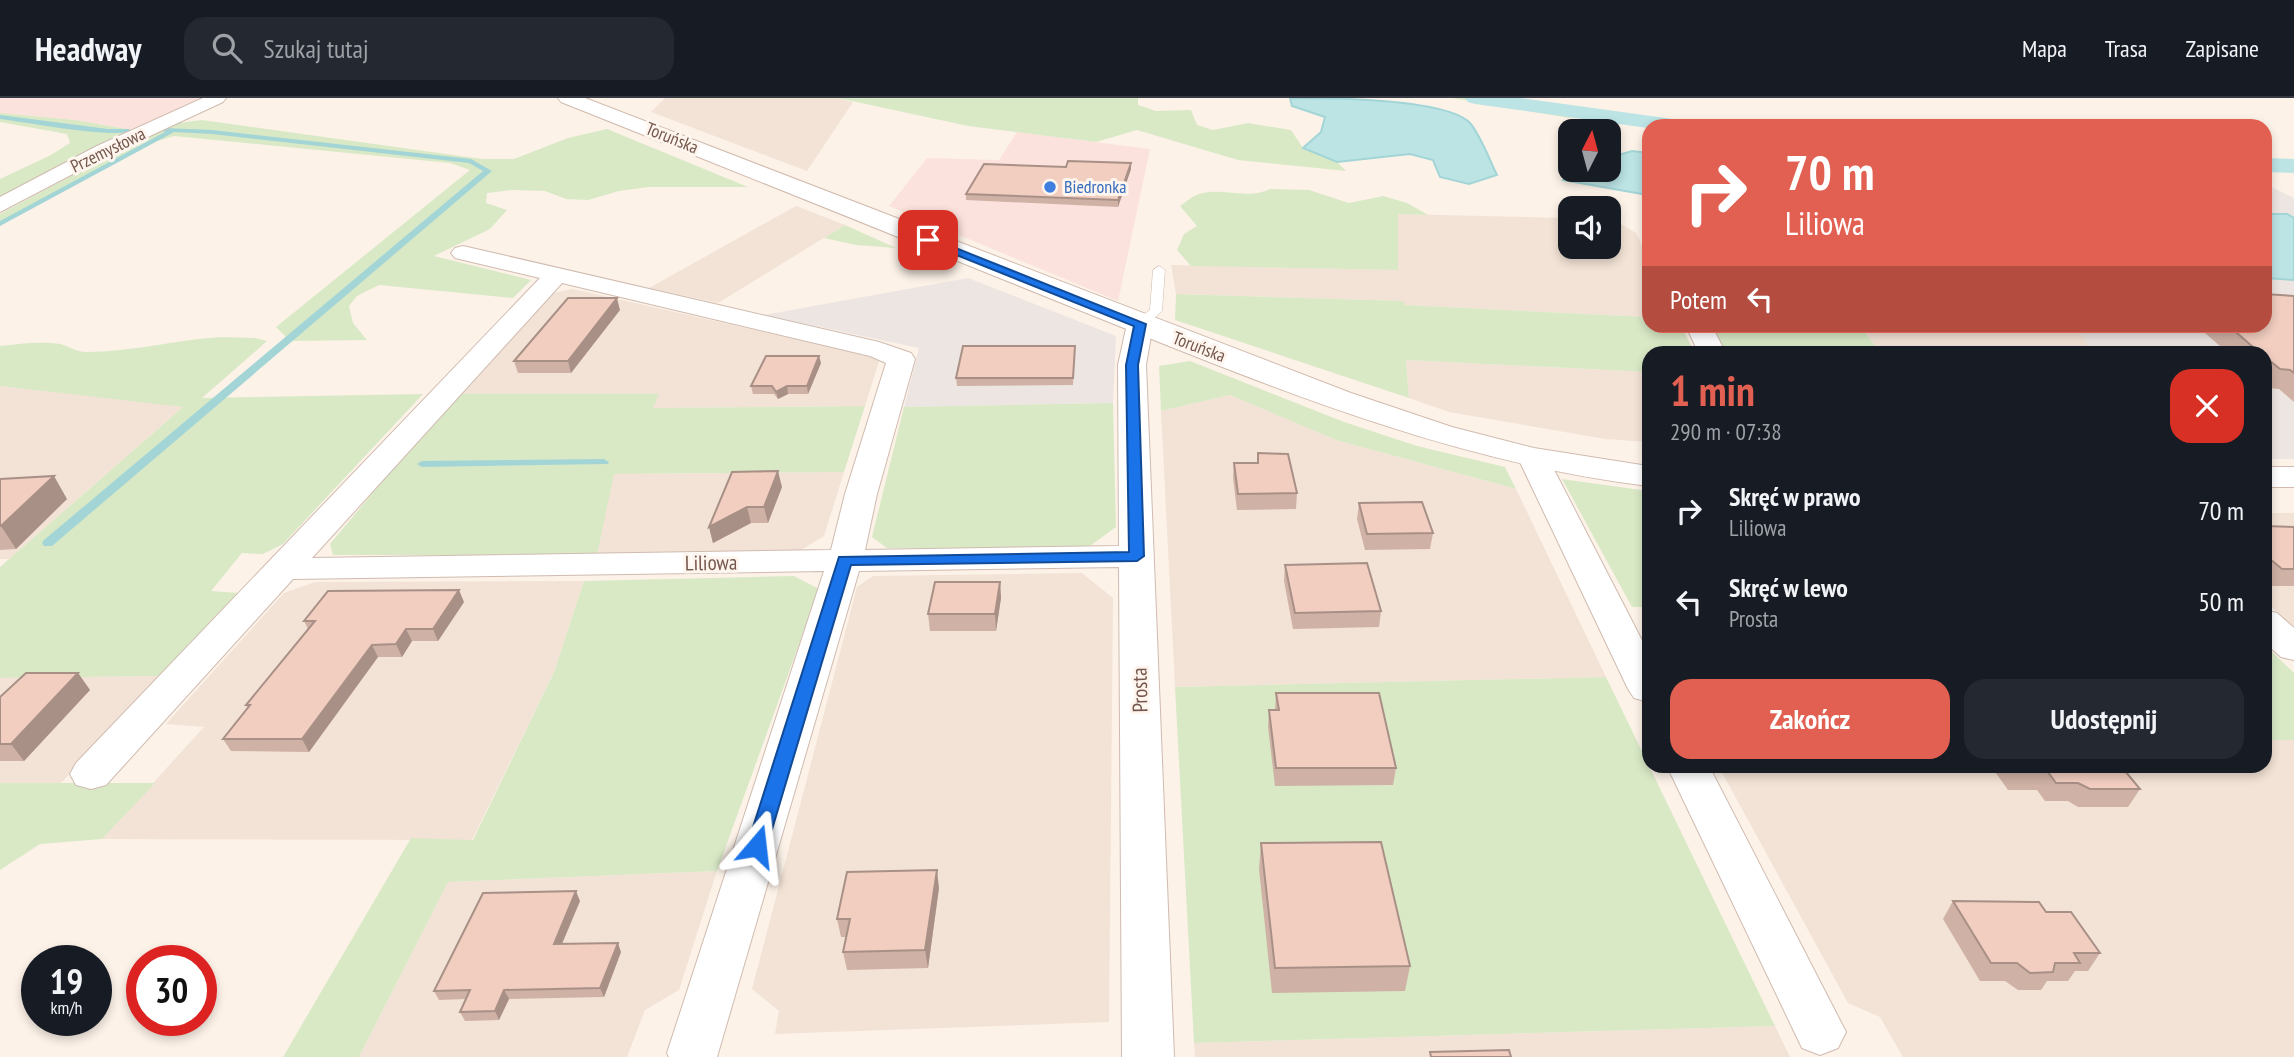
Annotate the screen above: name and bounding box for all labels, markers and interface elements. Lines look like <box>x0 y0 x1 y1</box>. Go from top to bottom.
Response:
search box <box>184 17 674 80</box>
text: Headway <box>35 27 142 70</box>
icon: search <box>208 29 246 67</box>
text: Szukaj tutaj <box>264 32 368 65</box>
text: Mapa <box>2022 33 2067 64</box>
text: Trasa <box>2105 33 2147 64</box>
text: Zapisane <box>2185 33 2259 64</box>
street label: Toruńska <box>642 117 702 158</box>
north arrow <box>1558 119 1620 182</box>
map controls <box>1558 119 1621 259</box>
street label: Przemysłowa <box>67 122 149 178</box>
text: 70 m <box>1785 140 1874 204</box>
icon: right <box>1670 147 1761 238</box>
place label: Biedronka <box>1064 175 1126 198</box>
marker: Biedronka <box>1042 179 1058 195</box>
button: sound <box>1558 196 1621 259</box>
text: Liliowa <box>1785 202 1865 244</box>
pin <box>898 210 958 270</box>
icon: arrive <box>909 221 947 259</box>
icon: left <box>1741 280 1779 318</box>
text: Potem <box>1670 283 1727 316</box>
street label: Toruńska <box>1169 326 1229 367</box>
text: 1 min <box>1670 363 1755 418</box>
button: close <box>2170 369 2244 443</box>
text: 290 m · 07:38 <box>1670 417 1782 446</box>
text: Skręć w prawo <box>1729 480 1860 513</box>
icon: right <box>1670 492 1708 530</box>
text: 70 m <box>2198 494 2244 527</box>
text: Liliowa <box>1729 513 1786 542</box>
street label: Liliowa <box>685 549 737 576</box>
text: Skręć w lewo <box>1729 571 1848 604</box>
icon: left <box>1670 583 1708 621</box>
text: 50 m <box>2198 585 2244 618</box>
text: Prosta <box>1729 604 1778 633</box>
street label: Prosta <box>1126 667 1153 713</box>
button: Zakończ <box>1670 679 1950 759</box>
button: Udostępnij <box>1964 679 2244 759</box>
position arrow <box>720 809 794 883</box>
speed limit sign: 30 <box>126 945 217 1036</box>
text: 19 <box>50 958 83 1004</box>
text: km/h <box>51 996 82 1019</box>

